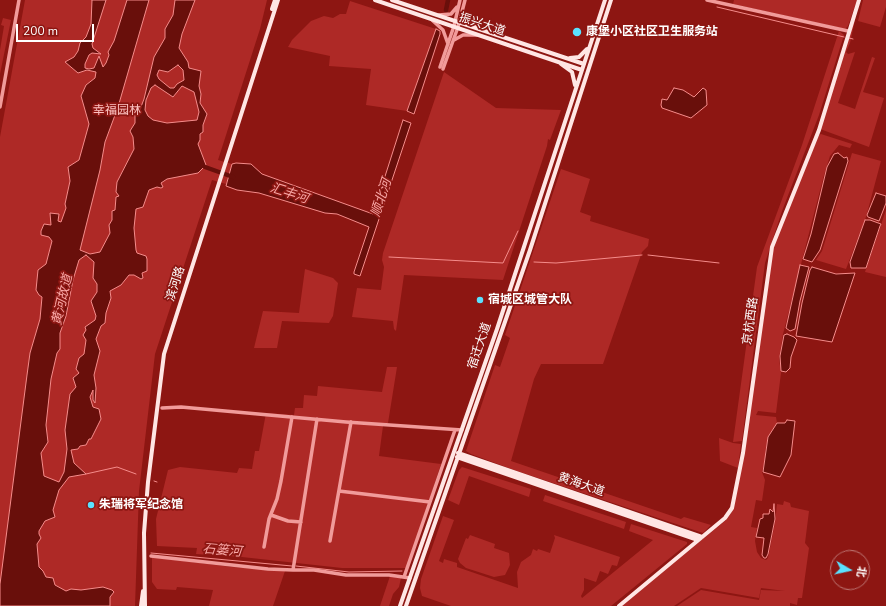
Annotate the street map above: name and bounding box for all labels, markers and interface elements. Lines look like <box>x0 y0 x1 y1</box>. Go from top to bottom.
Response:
street label: 振兴大道 <box>457 11 507 39</box>
scale bar <box>18 16 96 42</box>
text: 200 m <box>23 23 58 39</box>
place label: 康堡小区社区卫生服务站 <box>586 25 718 39</box>
marker: 康堡小区社区卫生服务站 <box>571 26 583 38</box>
park label: 幸福园林 <box>93 104 141 118</box>
water label: 顺北河 <box>369 177 395 219</box>
water label: 汇丰河 <box>268 181 310 207</box>
street label: 滨河路 <box>164 265 188 303</box>
water label: 黄河故道 <box>50 273 76 327</box>
place label: 宿城区城管大队 <box>488 293 572 307</box>
marker: 宿城区城管大队 <box>475 295 485 305</box>
street label: 京杭西路 <box>741 296 761 346</box>
street label: 宿迁大道 <box>465 321 495 371</box>
street label: 黄海大道 <box>556 470 606 500</box>
place label: 朱瑞将军纪念馆 <box>99 498 183 512</box>
marker: 朱瑞将军纪念馆 <box>86 500 96 510</box>
water label: 石篓河 <box>202 542 242 560</box>
north arrow <box>830 550 870 590</box>
text: 北 <box>853 565 870 578</box>

